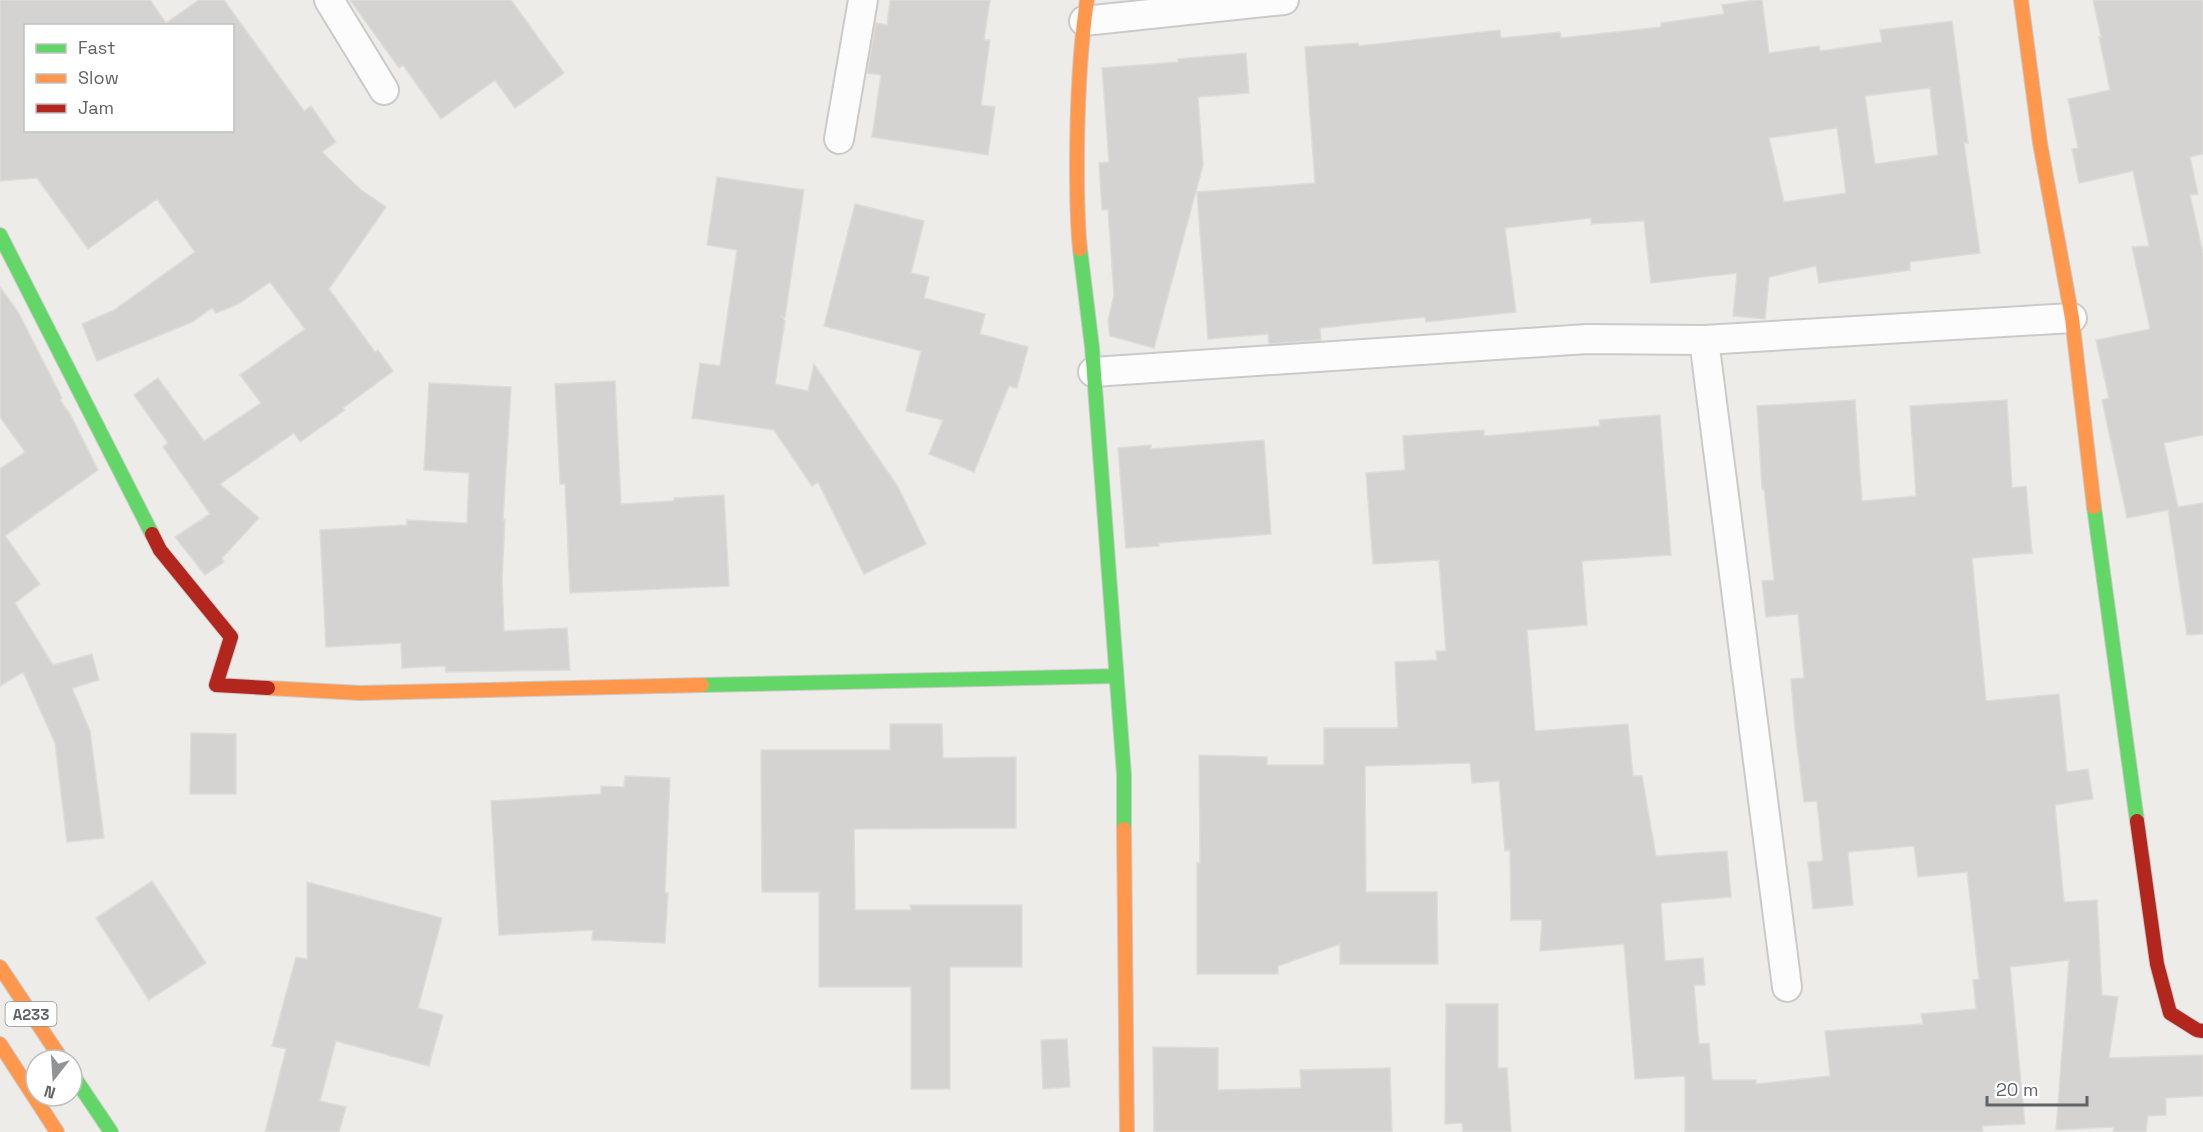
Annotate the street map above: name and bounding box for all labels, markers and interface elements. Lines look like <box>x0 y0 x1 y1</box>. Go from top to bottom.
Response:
legend <box>24 24 234 132</box>
text: Fast <box>78 36 115 59</box>
text: Slow <box>78 66 119 89</box>
text: Jam <box>78 96 114 119</box>
road number: A233 <box>6 1002 57 1026</box>
north arrow <box>24 1048 84 1108</box>
scale bar <box>1987 1069 2088 1107</box>
text: 20 m <box>1996 1078 2039 1101</box>
text: N <box>42 1080 58 1103</box>

